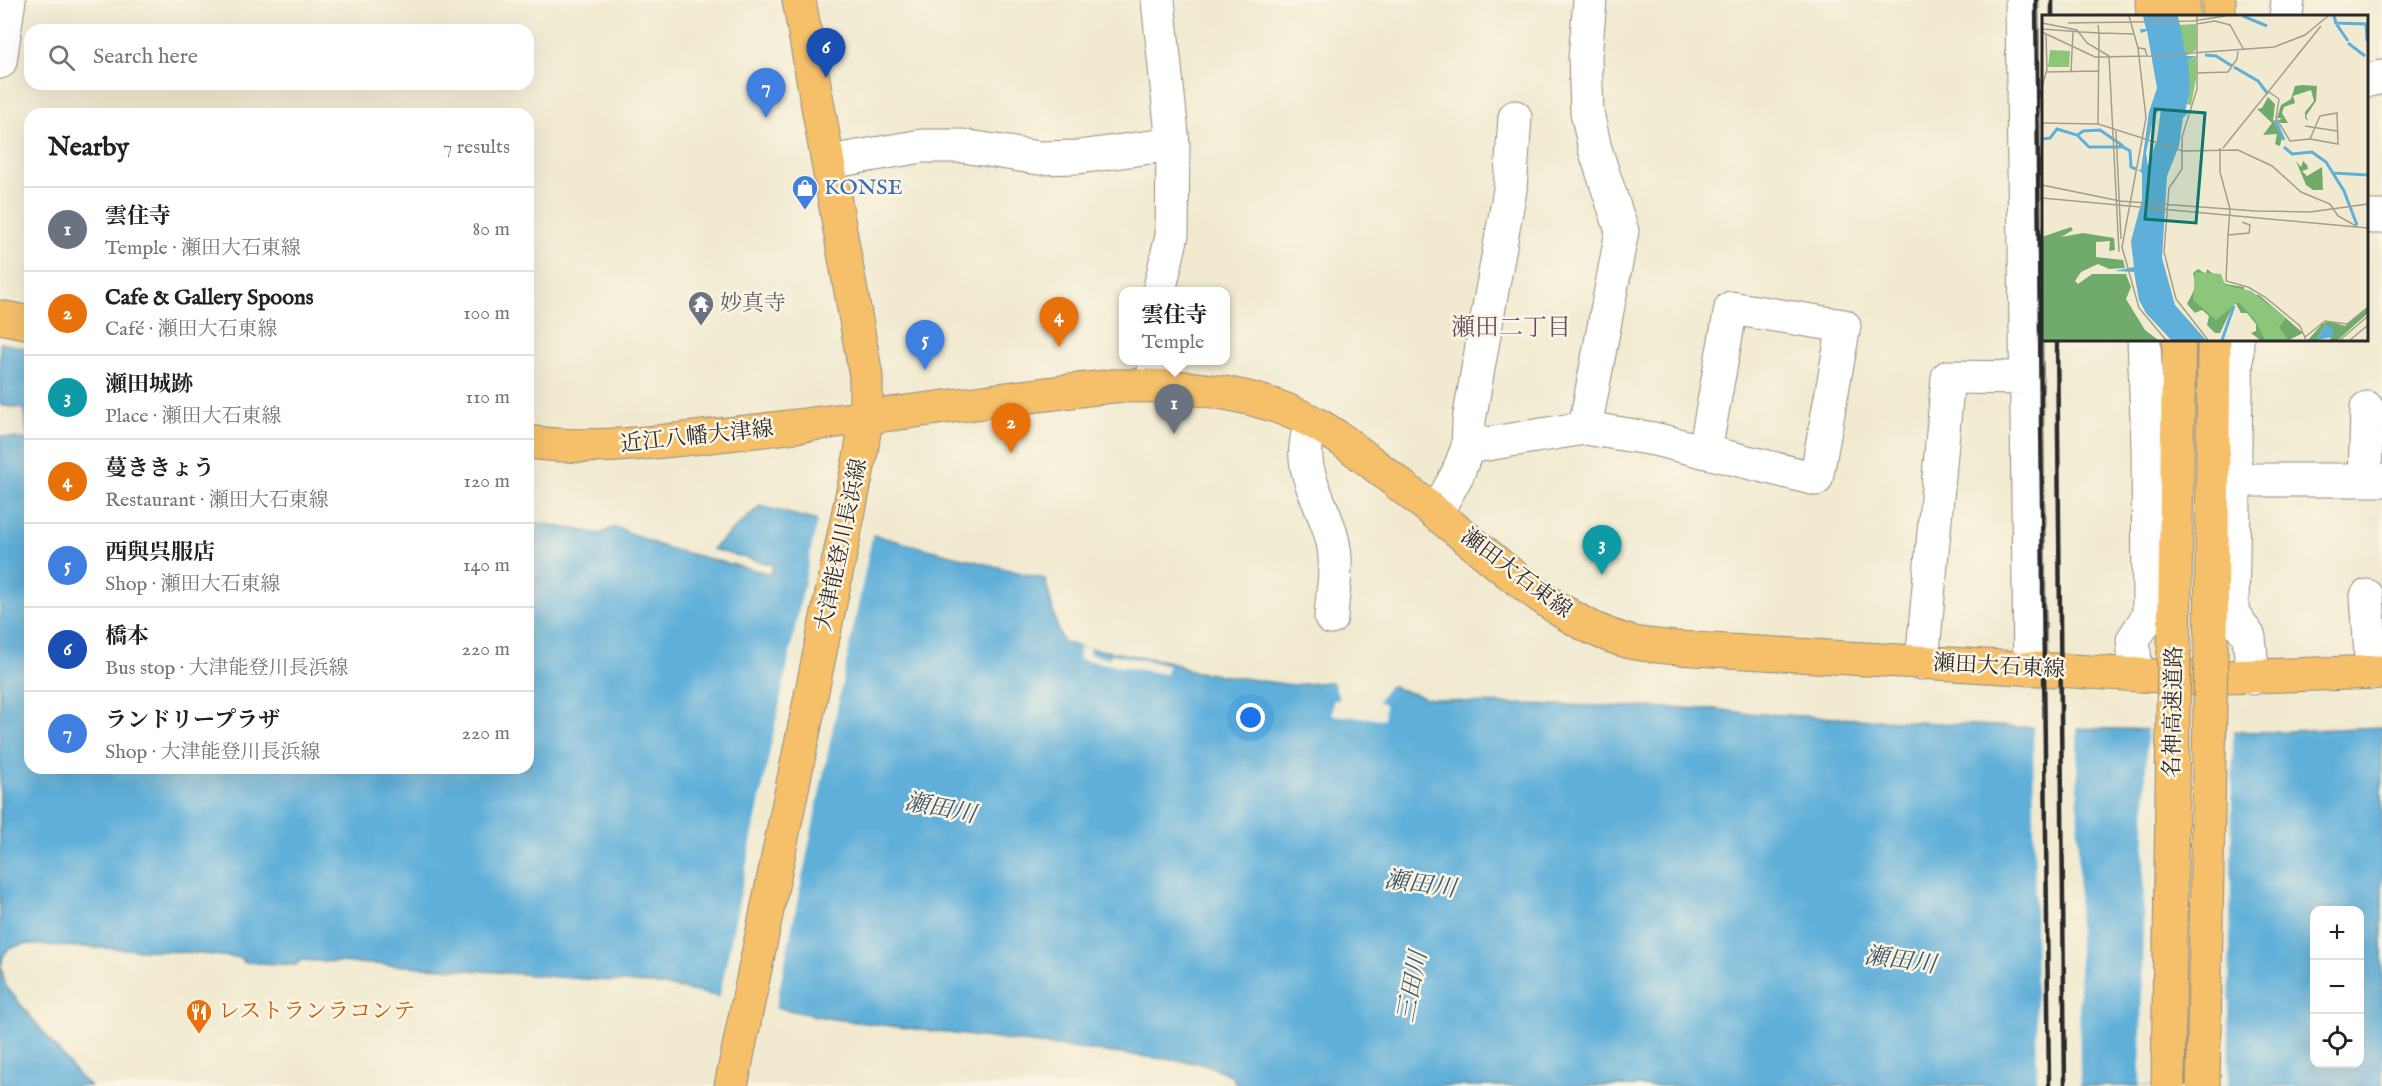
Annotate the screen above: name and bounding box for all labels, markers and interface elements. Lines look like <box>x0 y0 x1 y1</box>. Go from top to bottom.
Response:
inset map <box>2042 15 2367 340</box>
search box <box>24 24 534 90</box>
pin: 6 <box>806 28 846 78</box>
icon: search <box>45 41 78 74</box>
text: Search here <box>93 43 198 71</box>
pin: 7 <box>746 68 786 118</box>
text: Nearby <box>48 131 129 164</box>
text: 7 results <box>443 135 510 160</box>
shop icon: KONSE <box>790 173 820 211</box>
place label: KONSE <box>824 174 903 202</box>
text: 雲住寺 <box>105 203 171 231</box>
text: 1 <box>64 217 71 242</box>
text: 80 m <box>473 217 510 242</box>
text: Temple · 瀬田大石東線 <box>105 236 301 261</box>
text: Cafe & Gallery Spoons <box>105 284 313 312</box>
popup <box>1119 287 1230 365</box>
temple icon: 妙真寺 <box>686 289 716 327</box>
place label: 妙真寺 <box>720 290 786 318</box>
pin: 4 <box>1040 298 1078 347</box>
text: 2 <box>63 301 72 326</box>
text: 100 m <box>463 301 510 326</box>
text: 雲住寺 <box>1141 302 1208 330</box>
district label: 瀬田二丁目 <box>1451 313 1571 344</box>
text: Café · 瀬田大石東線 <box>105 317 277 342</box>
pin: 5 <box>906 320 944 370</box>
text: Temple <box>1141 330 1204 355</box>
text: 瀬田城跡 <box>105 371 193 399</box>
pin: 1 <box>1154 384 1194 434</box>
text: 3 <box>64 385 71 410</box>
text: 110 m <box>466 385 510 410</box>
text: Place · 瀬田大石東線 <box>105 404 282 429</box>
pin: 2 <box>992 404 1030 453</box>
street label: 近江八幡大津線 <box>619 415 775 459</box>
text: 蔓ききょう <box>105 455 215 483</box>
street label: 大津能登川長浜線 <box>810 456 874 634</box>
text: 4 <box>63 469 72 494</box>
text: 120 m <box>464 469 510 494</box>
text: Restaurant · 瀬田大石東線 <box>105 488 329 513</box>
street label: 瀬田大石東線 <box>1455 523 1577 625</box>
pin: 3 <box>1582 526 1622 575</box>
text: 西與呉服店 <box>105 539 215 567</box>
text: 5 <box>64 553 71 578</box>
text: 140 m <box>463 553 510 578</box>
text: Shop · 瀬田大石東線 <box>105 572 281 597</box>
text: 橋本 <box>105 623 149 651</box>
text: 6 <box>63 637 72 662</box>
text: 220 m <box>462 637 510 662</box>
street label: 名神高速道路 <box>2159 646 2189 778</box>
street label: 瀬田大石東線 <box>1932 650 2066 684</box>
text: Bus stop · 大津能登川長浜線 <box>105 656 349 681</box>
your location <box>1236 703 1265 732</box>
text: ランドリープラザ <box>105 707 280 735</box>
text: 7 <box>63 721 72 746</box>
text: 220 m <box>462 721 510 746</box>
text: Shop · 大津能登川長浜線 <box>105 740 321 765</box>
water label: 瀬田川 <box>902 787 981 832</box>
water label: 瀬田川 <box>1382 865 1461 906</box>
map controls <box>2310 906 2364 1068</box>
button: + <box>2310 906 2364 960</box>
water label: 瀬田川 <box>1862 941 1941 982</box>
water label: 三田川 <box>1391 946 1436 1025</box>
button: − <box>2310 960 2364 1014</box>
restaurant icon: レストランラコンテ <box>184 997 214 1035</box>
place label: レストランラコンテ <box>218 998 415 1026</box>
button: locate <box>2310 1014 2364 1068</box>

